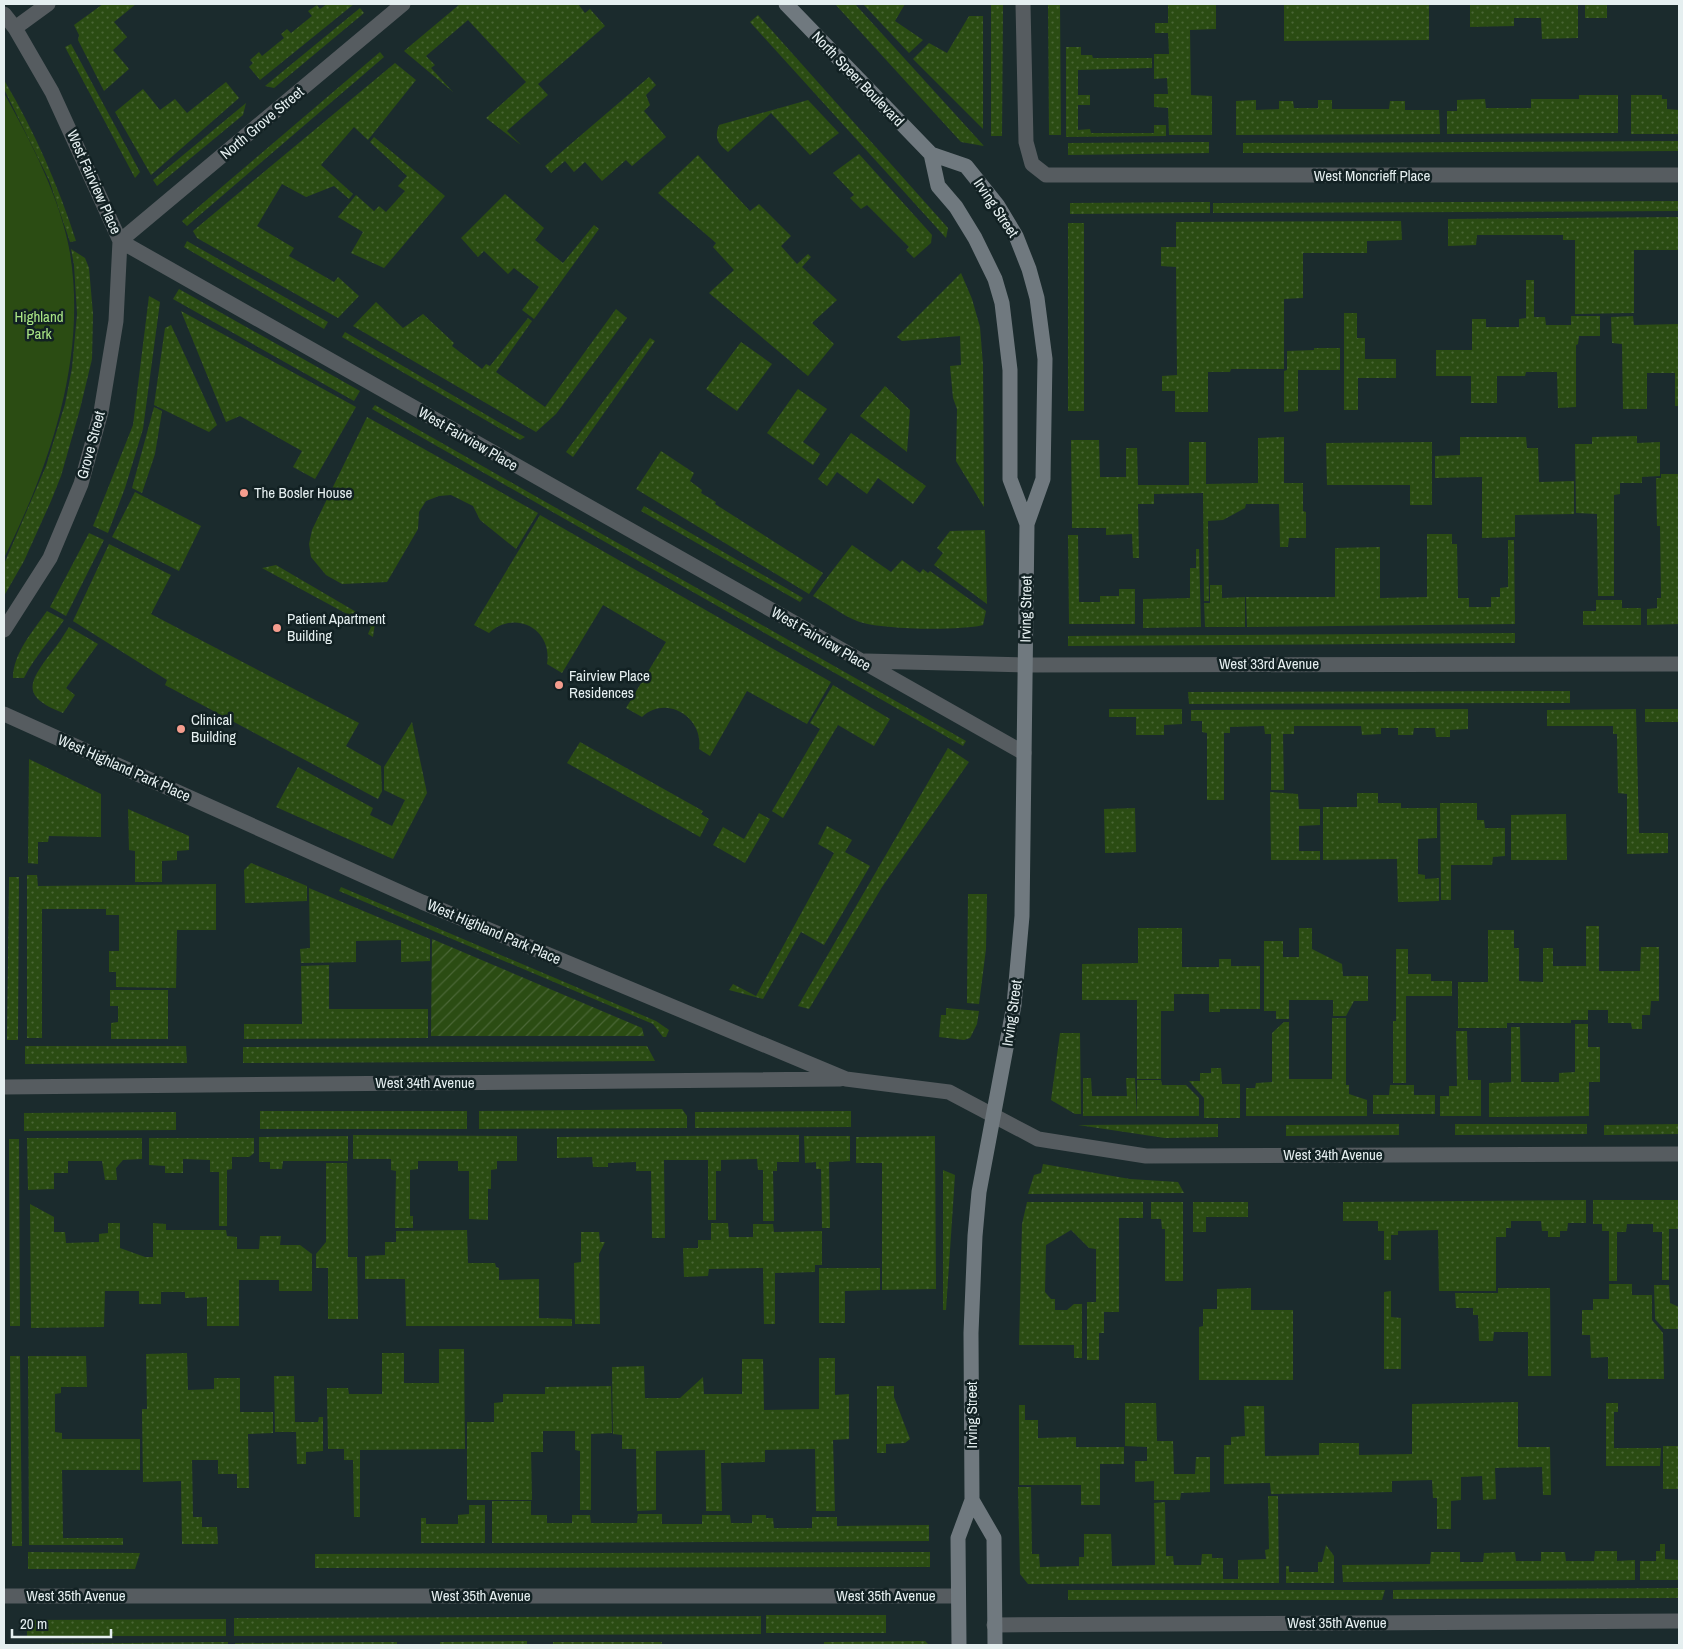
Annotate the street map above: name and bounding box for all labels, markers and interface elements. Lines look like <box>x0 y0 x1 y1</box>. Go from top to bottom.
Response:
street label: North Speer Boulevard <box>807 26 909 131</box>
street label: North Grove Street <box>215 81 308 164</box>
street label: West Fairview Place <box>62 126 127 237</box>
street label: West Moncrieff Place <box>1314 165 1430 186</box>
street label: Irving Street <box>969 174 1024 242</box>
park label: Highland Park <box>14 306 64 344</box>
street label: West Fairview Place <box>415 401 522 476</box>
street label: Grove Street <box>71 408 110 481</box>
place label: The Bosler House <box>254 482 353 503</box>
marker: The Bosler House <box>238 487 250 499</box>
street label: Irving Street <box>1014 575 1037 643</box>
street label: West Fairview Place <box>768 601 875 676</box>
place label: Patient Apartment Building <box>287 608 386 646</box>
marker: Patient Apartment Building <box>271 622 283 634</box>
street label: West 33rd Avenue <box>1219 653 1319 674</box>
place label: Fairview Place Residences <box>569 665 650 703</box>
marker: Fairview Place Residences <box>553 679 565 691</box>
place label: Clinical Building <box>191 709 236 747</box>
marker: Clinical Building <box>175 723 187 735</box>
street label: West Highland Park Place <box>54 729 194 806</box>
street label: West Highland Park Place <box>424 894 564 969</box>
street label: Irving Street <box>996 978 1027 1048</box>
street label: West 34th Avenue <box>375 1072 475 1093</box>
street label: West 34th Avenue <box>1283 1144 1383 1165</box>
street label: Irving Street <box>961 1381 982 1449</box>
street label: West 35th Avenue <box>26 1585 126 1606</box>
street label: West 35th Avenue <box>431 1585 531 1606</box>
street label: West 35th Avenue <box>836 1585 936 1606</box>
scale bar <box>12 1606 111 1638</box>
street label: West 35th Avenue <box>1287 1612 1387 1633</box>
text: 20 m <box>20 1613 47 1634</box>

